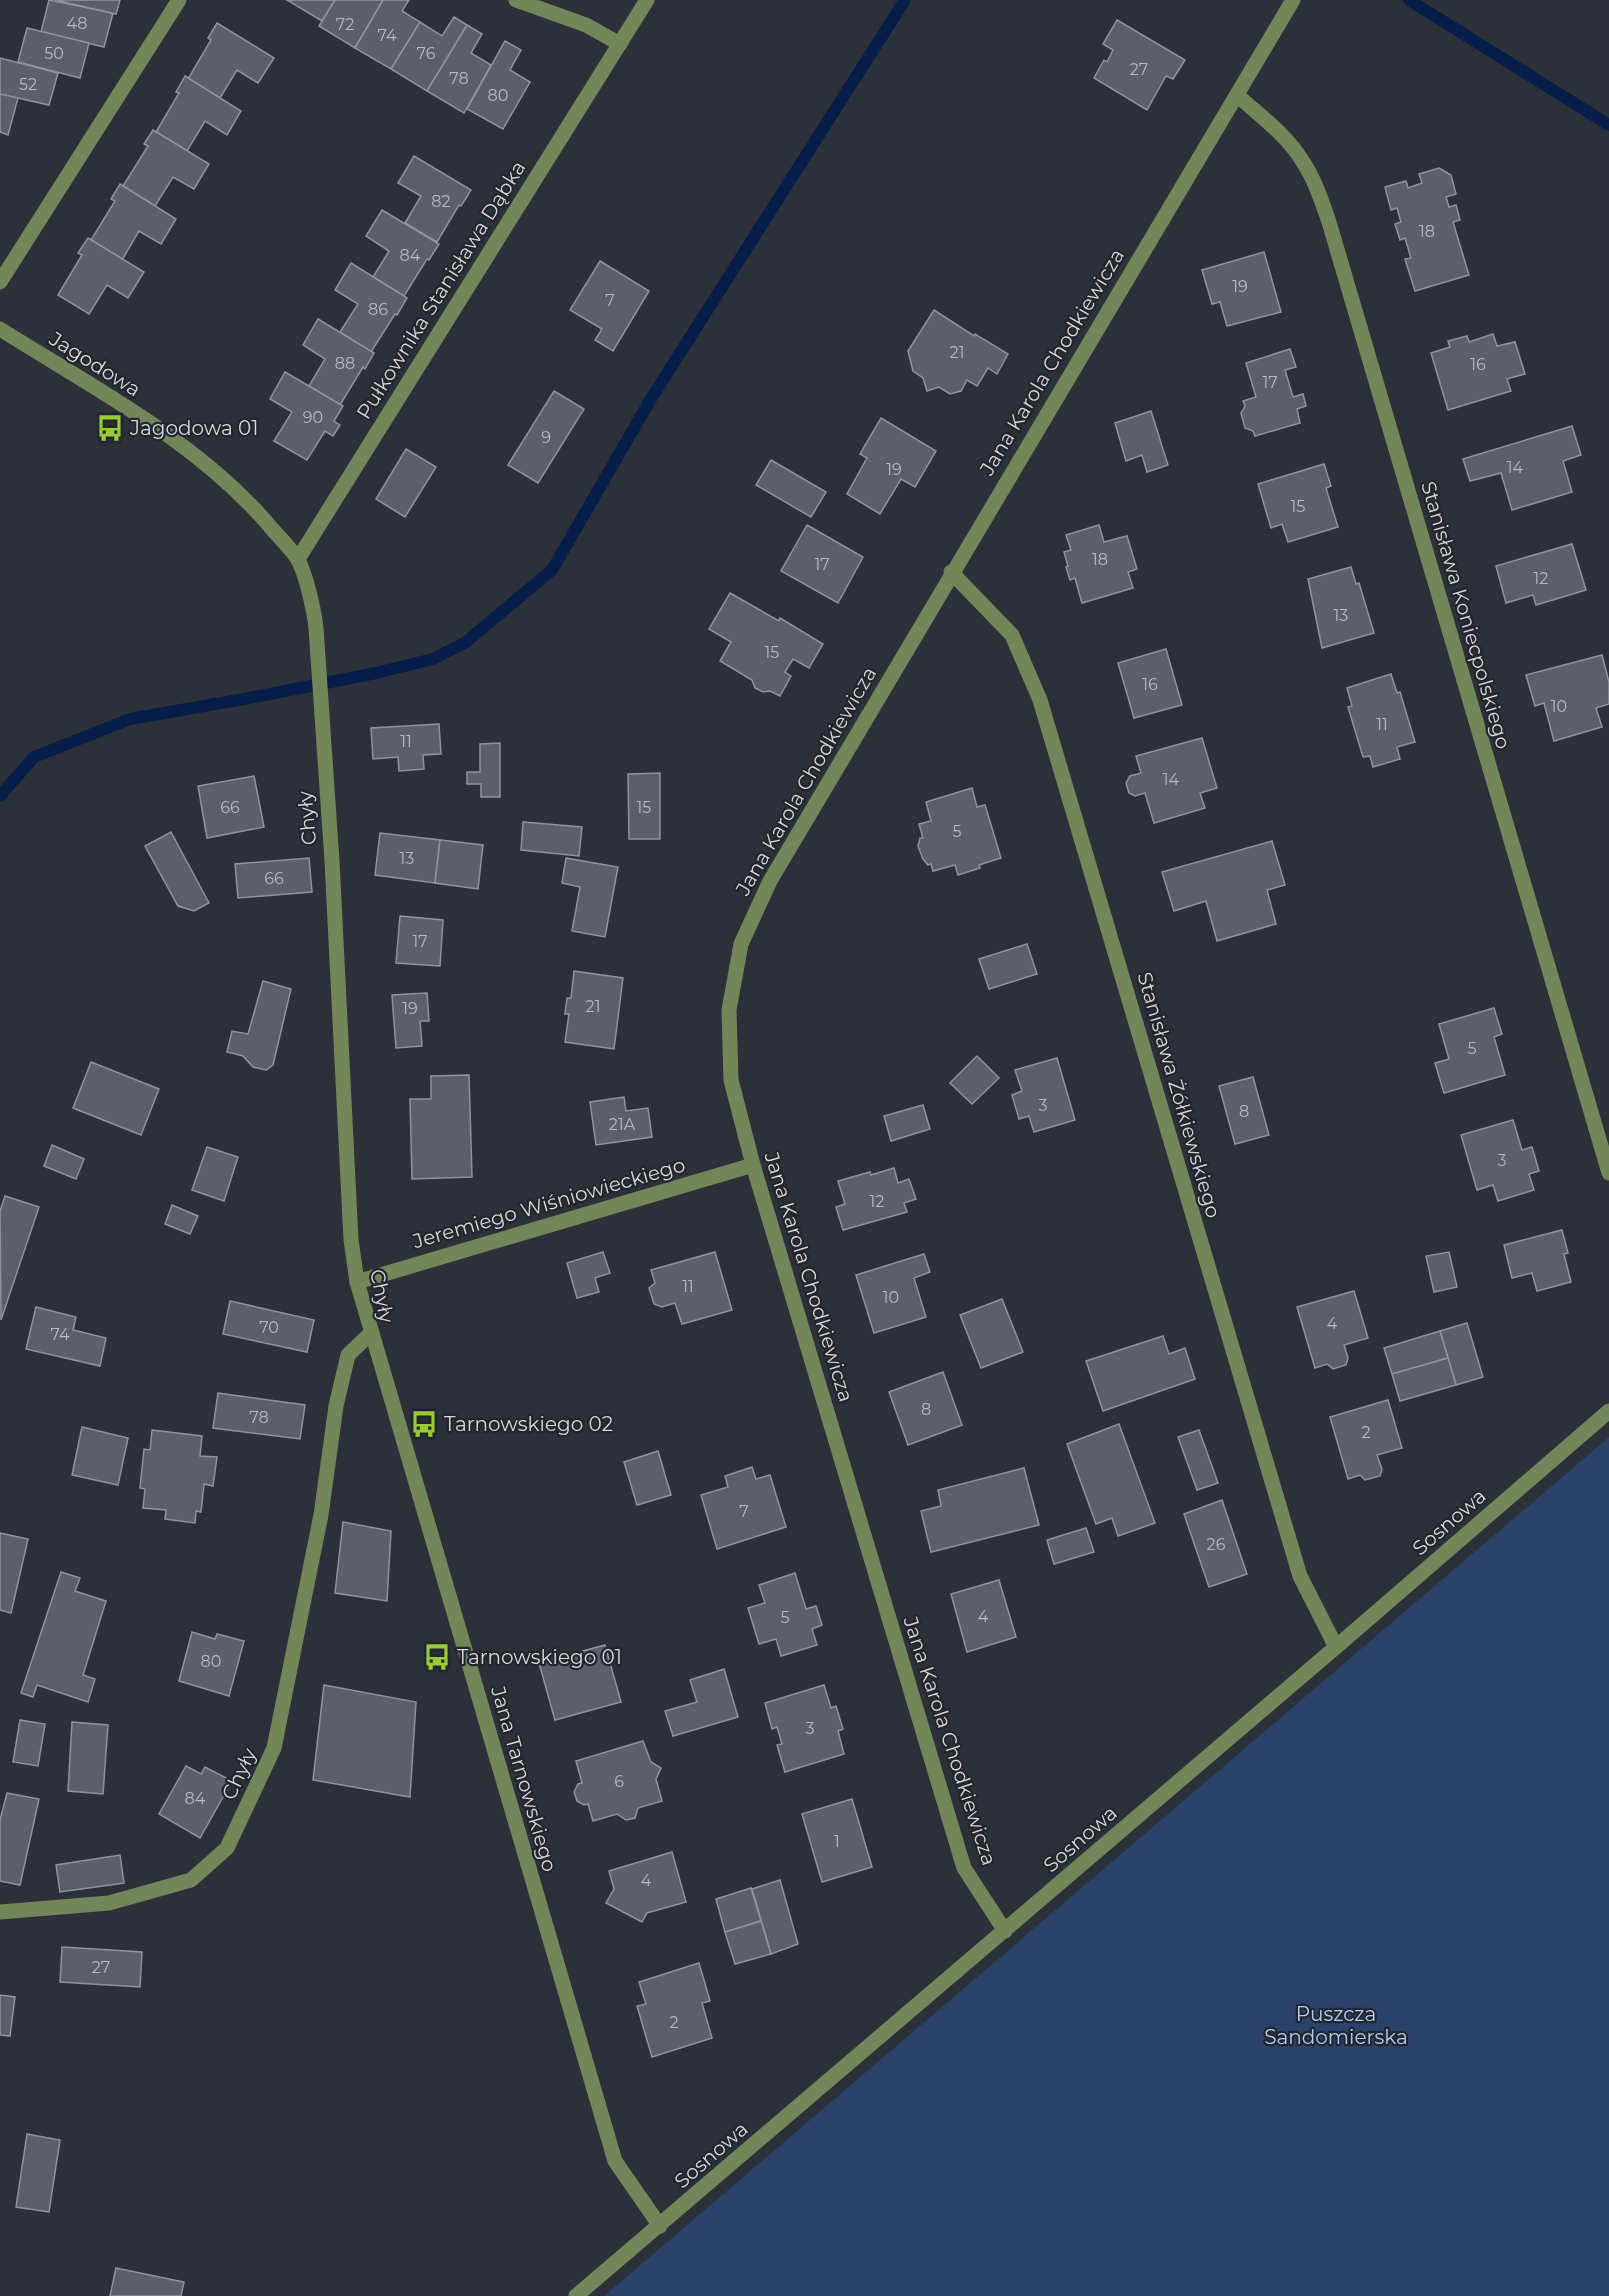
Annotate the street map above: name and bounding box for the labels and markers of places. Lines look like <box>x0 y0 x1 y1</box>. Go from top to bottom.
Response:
bus stop icon: Jagodowa 01 <box>95 413 125 443</box>
place label: Jagodowa 01 <box>129 416 259 440</box>
bus stop icon: Tarnowskiego 02 <box>409 1409 439 1439</box>
place label: Tarnowskiego 02 <box>444 1412 613 1436</box>
bus stop icon: Tarnowskiego 01 <box>422 1642 452 1672</box>
place label: Tarnowskiego 01 <box>457 1645 622 1669</box>

